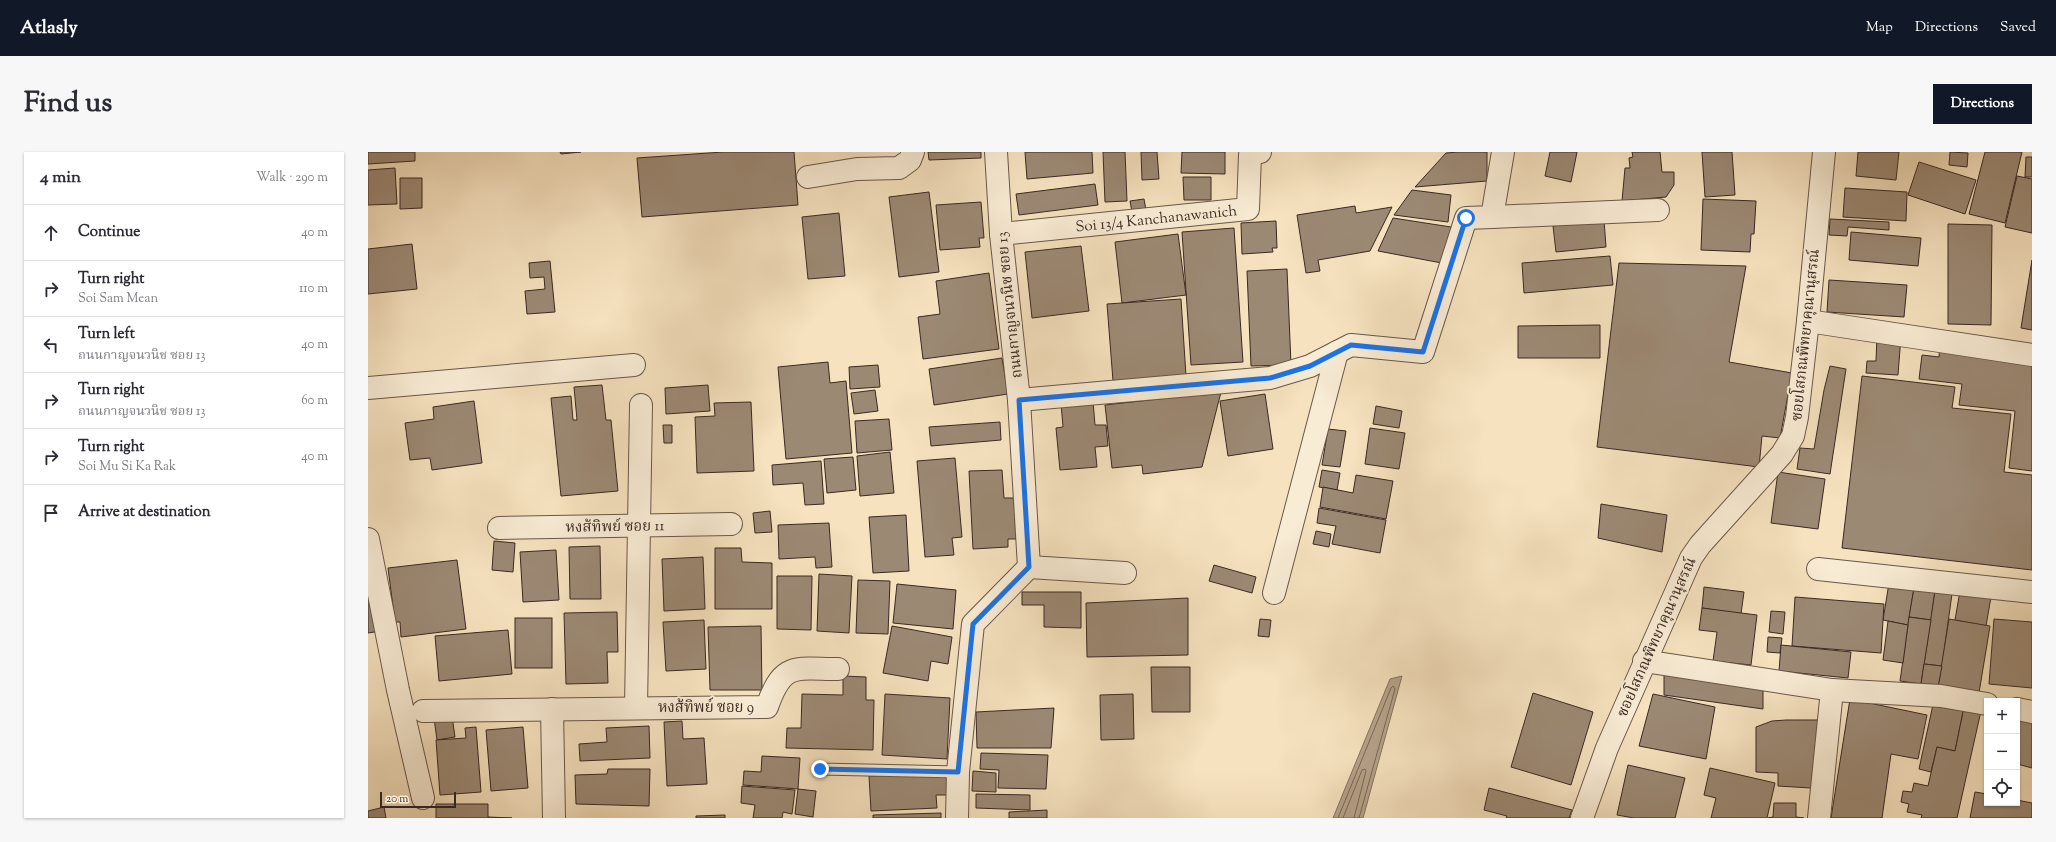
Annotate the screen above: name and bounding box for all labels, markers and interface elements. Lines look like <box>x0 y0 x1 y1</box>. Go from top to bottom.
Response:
text: Atlasly <box>20 15 78 42</box>
text: Map <box>1866 18 1893 38</box>
text: Directions <box>1915 18 1978 38</box>
text: Saved <box>2000 18 2036 38</box>
text: Find us <box>24 84 112 124</box>
button: Directions <box>1933 84 2032 124</box>
text: 4 min <box>40 166 81 190</box>
text: Walk · 290 m <box>256 169 328 187</box>
street label: Soi 13/4 Kanchanawanich <box>1075 201 1238 238</box>
route start <box>1457 209 1475 227</box>
icon: ahead <box>40 222 62 244</box>
text: Continue <box>78 222 140 243</box>
text: 40 m <box>301 224 328 242</box>
street label: ถนนกาญจนวนิช ซอย 13 <box>992 231 1029 379</box>
street label: ซอยโสภณพิทยาคุณานุสรณ์ <box>1785 248 1826 422</box>
text: Turn right <box>78 269 144 290</box>
icon: right <box>40 278 62 300</box>
text: 110 m <box>299 280 328 298</box>
text: Soi Sam Mean <box>78 290 158 308</box>
text: Turn left <box>78 324 135 345</box>
icon: left <box>40 334 62 356</box>
text: 40 m <box>301 336 328 354</box>
text: ถนนกาญจนวนิช ซอย 13 <box>78 347 206 365</box>
text: Turn right <box>78 380 144 401</box>
icon: right <box>40 390 62 412</box>
text: 60 m <box>301 392 328 410</box>
text: ถนนกาญจนวนิช ซอย 13 <box>78 403 206 421</box>
text: Turn right <box>78 437 144 458</box>
icon: right <box>40 446 62 468</box>
text: 40 m <box>301 448 328 466</box>
text: Soi Mu Si Ka Rak <box>78 458 176 476</box>
icon: arrive <box>40 502 62 524</box>
text: Arrive at destination <box>78 502 211 523</box>
street label: หงส้ทิพย์ ซอย 11 <box>565 515 665 539</box>
street label: ซอยโสภณพิทยาคุณานุสรณ์ <box>1611 553 1702 721</box>
street label: หงส้ทิพย์ ซอย 9 <box>658 697 754 719</box>
map controls <box>1984 698 2020 806</box>
button: + <box>1984 698 2020 734</box>
button: − <box>1984 734 2020 770</box>
route end <box>811 760 829 778</box>
button: locate <box>1984 770 2020 806</box>
scale bar <box>380 790 456 809</box>
text: 20 m <box>386 791 408 807</box>

